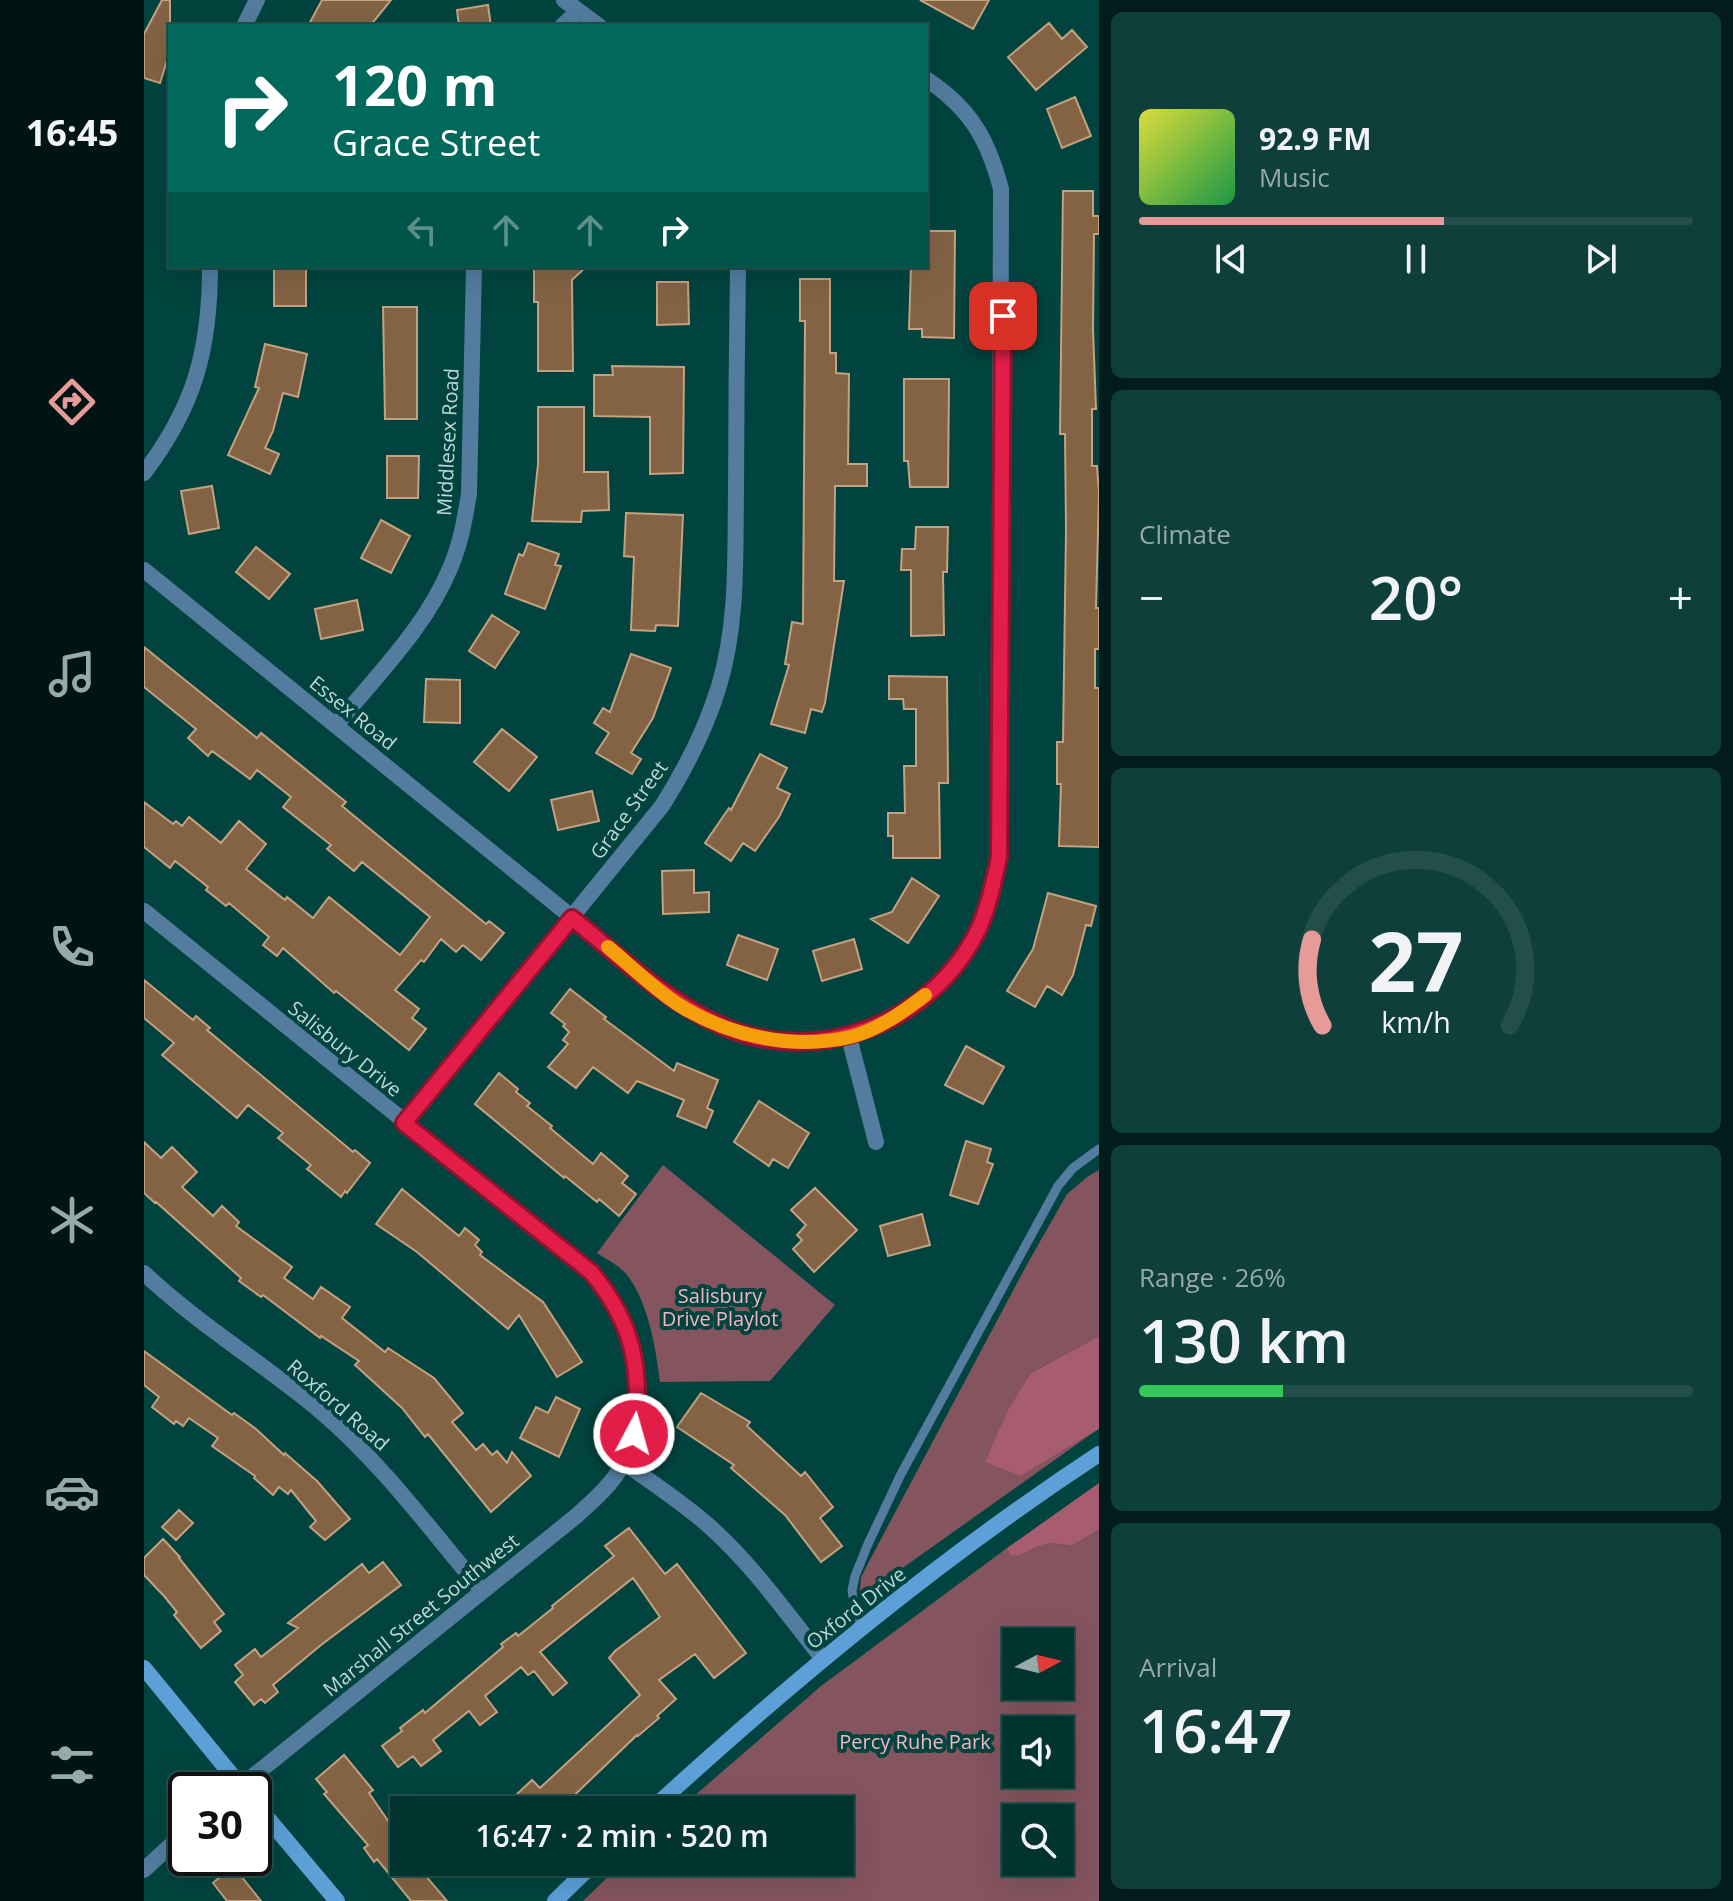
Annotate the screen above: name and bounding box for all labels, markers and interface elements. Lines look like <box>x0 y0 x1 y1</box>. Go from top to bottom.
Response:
text: 120 m <box>332 46 498 122</box>
icon: right <box>200 56 304 160</box>
text: 16:45 <box>26 108 118 157</box>
text: Grace Street <box>332 118 540 167</box>
text: 92.9 FM <box>1259 118 1372 159</box>
text: Music <box>1259 159 1330 195</box>
icon: left <box>400 208 444 252</box>
icon: ahead <box>484 208 528 252</box>
icon: ahead <box>568 208 612 252</box>
icon: right <box>652 208 696 252</box>
icon: previous <box>1209 237 1253 281</box>
icon: pause <box>1394 237 1438 281</box>
icon: next <box>1579 237 1623 281</box>
pin <box>969 282 1037 350</box>
icon: arrive <box>981 294 1025 338</box>
street label: Middlesex Road <box>430 367 465 517</box>
icon: directions <box>44 374 100 430</box>
text: Climate <box>1139 516 1231 552</box>
text: 20° <box>1369 556 1463 638</box>
text: − <box>1139 567 1164 627</box>
text: + <box>1668 567 1693 627</box>
icon: music <box>44 646 100 702</box>
street label: Essex Road <box>304 669 403 756</box>
street label: Grace Street <box>584 755 674 864</box>
text: 27 <box>1368 903 1464 1016</box>
icon: phone <box>44 919 100 975</box>
street label: Salisbury Drive <box>283 995 408 1103</box>
text: km/h <box>1381 1003 1451 1042</box>
icon: climate <box>44 1192 100 1248</box>
text: Range · 26% <box>1139 1259 1286 1295</box>
park label: Salisbury Drive Playlot <box>662 1282 778 1332</box>
text: 130 km <box>1139 1299 1349 1381</box>
street label: Roxford Road <box>282 1353 395 1456</box>
position arrow <box>592 1392 676 1476</box>
icon: car <box>44 1464 100 1520</box>
street label: Marshall Street Southwest <box>317 1527 524 1702</box>
street label: Oxford Drive <box>800 1560 911 1655</box>
north arrow <box>1002 1628 1074 1700</box>
map controls <box>1002 1628 1074 1876</box>
text: Arrival <box>1139 1649 1217 1685</box>
text: 16:47 <box>1139 1689 1293 1771</box>
button: sound <box>1002 1716 1074 1788</box>
park label: Percy Ruhe Park <box>839 1728 991 1755</box>
icon: filters <box>44 1737 100 1793</box>
speed limit sign: 30 <box>168 1772 272 1876</box>
button: search <box>1002 1804 1074 1876</box>
text: 16:47 · 2 min · 520 m <box>475 1815 769 1856</box>

